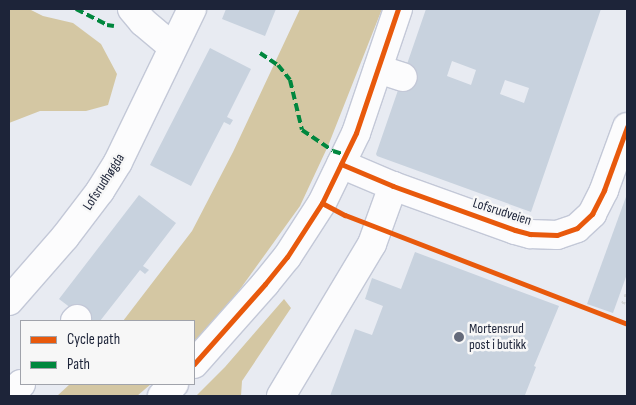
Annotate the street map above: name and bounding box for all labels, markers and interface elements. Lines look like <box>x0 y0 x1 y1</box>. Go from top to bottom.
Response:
street label: Lofsrudhøgda <box>80 151 128 213</box>
street label: Lofsrudveien <box>471 195 533 229</box>
legend <box>20 320 195 385</box>
place label: Mortensrud post i butikk <box>469 321 526 354</box>
text: Cycle path <box>67 330 120 349</box>
marker: Mortensrud post i butikk <box>453 331 465 343</box>
text: Path <box>67 355 90 374</box>

